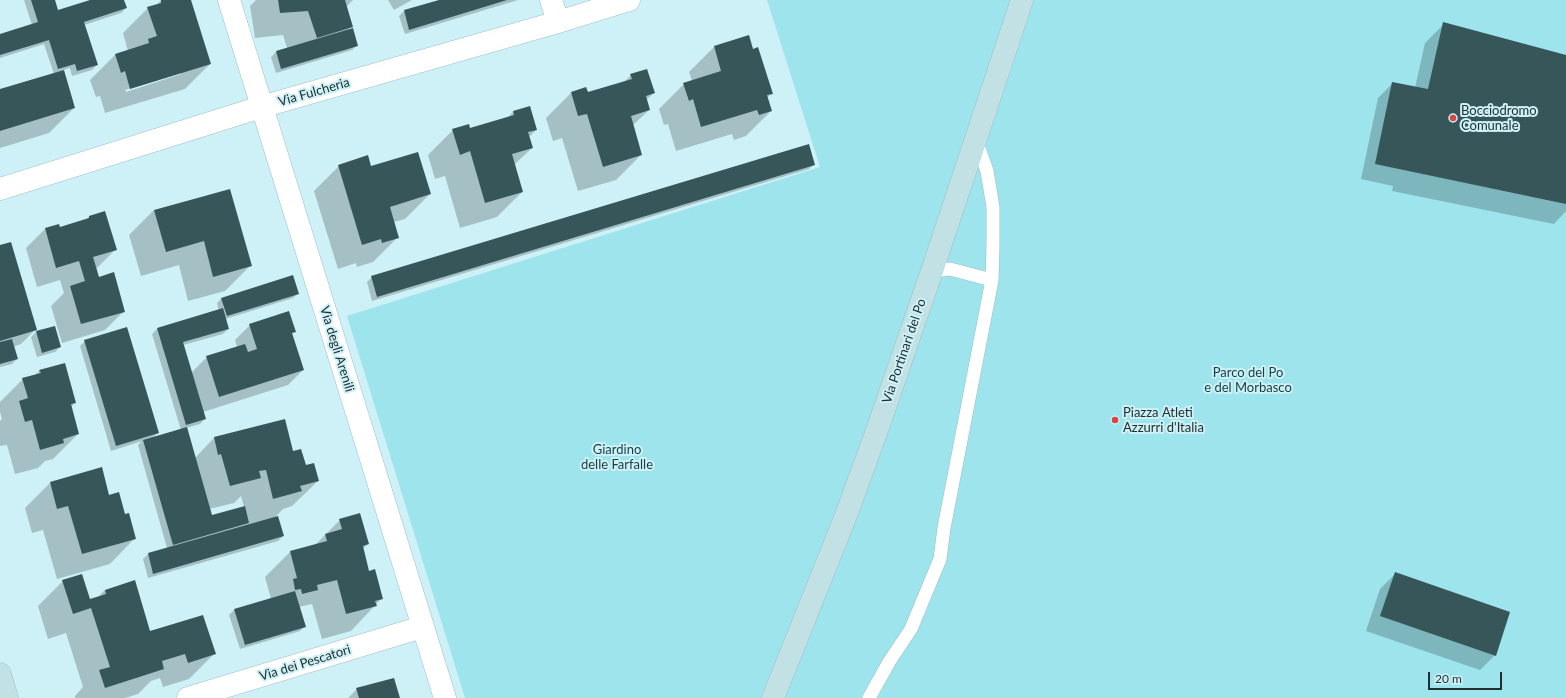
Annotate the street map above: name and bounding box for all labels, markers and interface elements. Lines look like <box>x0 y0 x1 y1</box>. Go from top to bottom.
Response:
street label: Via Fulcheria <box>277 74 351 110</box>
place label: Bocciodromo Comunale <box>1461 103 1537 134</box>
marker: Bocciodromo Comunale <box>1448 113 1458 123</box>
street label: Via Portinari del Po <box>879 297 929 405</box>
street label: Via degli Arenili <box>317 304 357 394</box>
park label: Parco del Po e del Morbasco <box>1204 365 1292 396</box>
place label: Piazza Atleti Azzurri d'Italia <box>1123 405 1204 436</box>
marker: Piazza Atleti Azzurri d'Italia <box>1110 415 1120 425</box>
park label: Giardino delle Farfalle <box>581 442 653 473</box>
street label: Via dei Pescatori <box>257 642 353 684</box>
scale bar <box>1430 664 1504 690</box>
text: 20 m <box>1435 671 1462 686</box>

